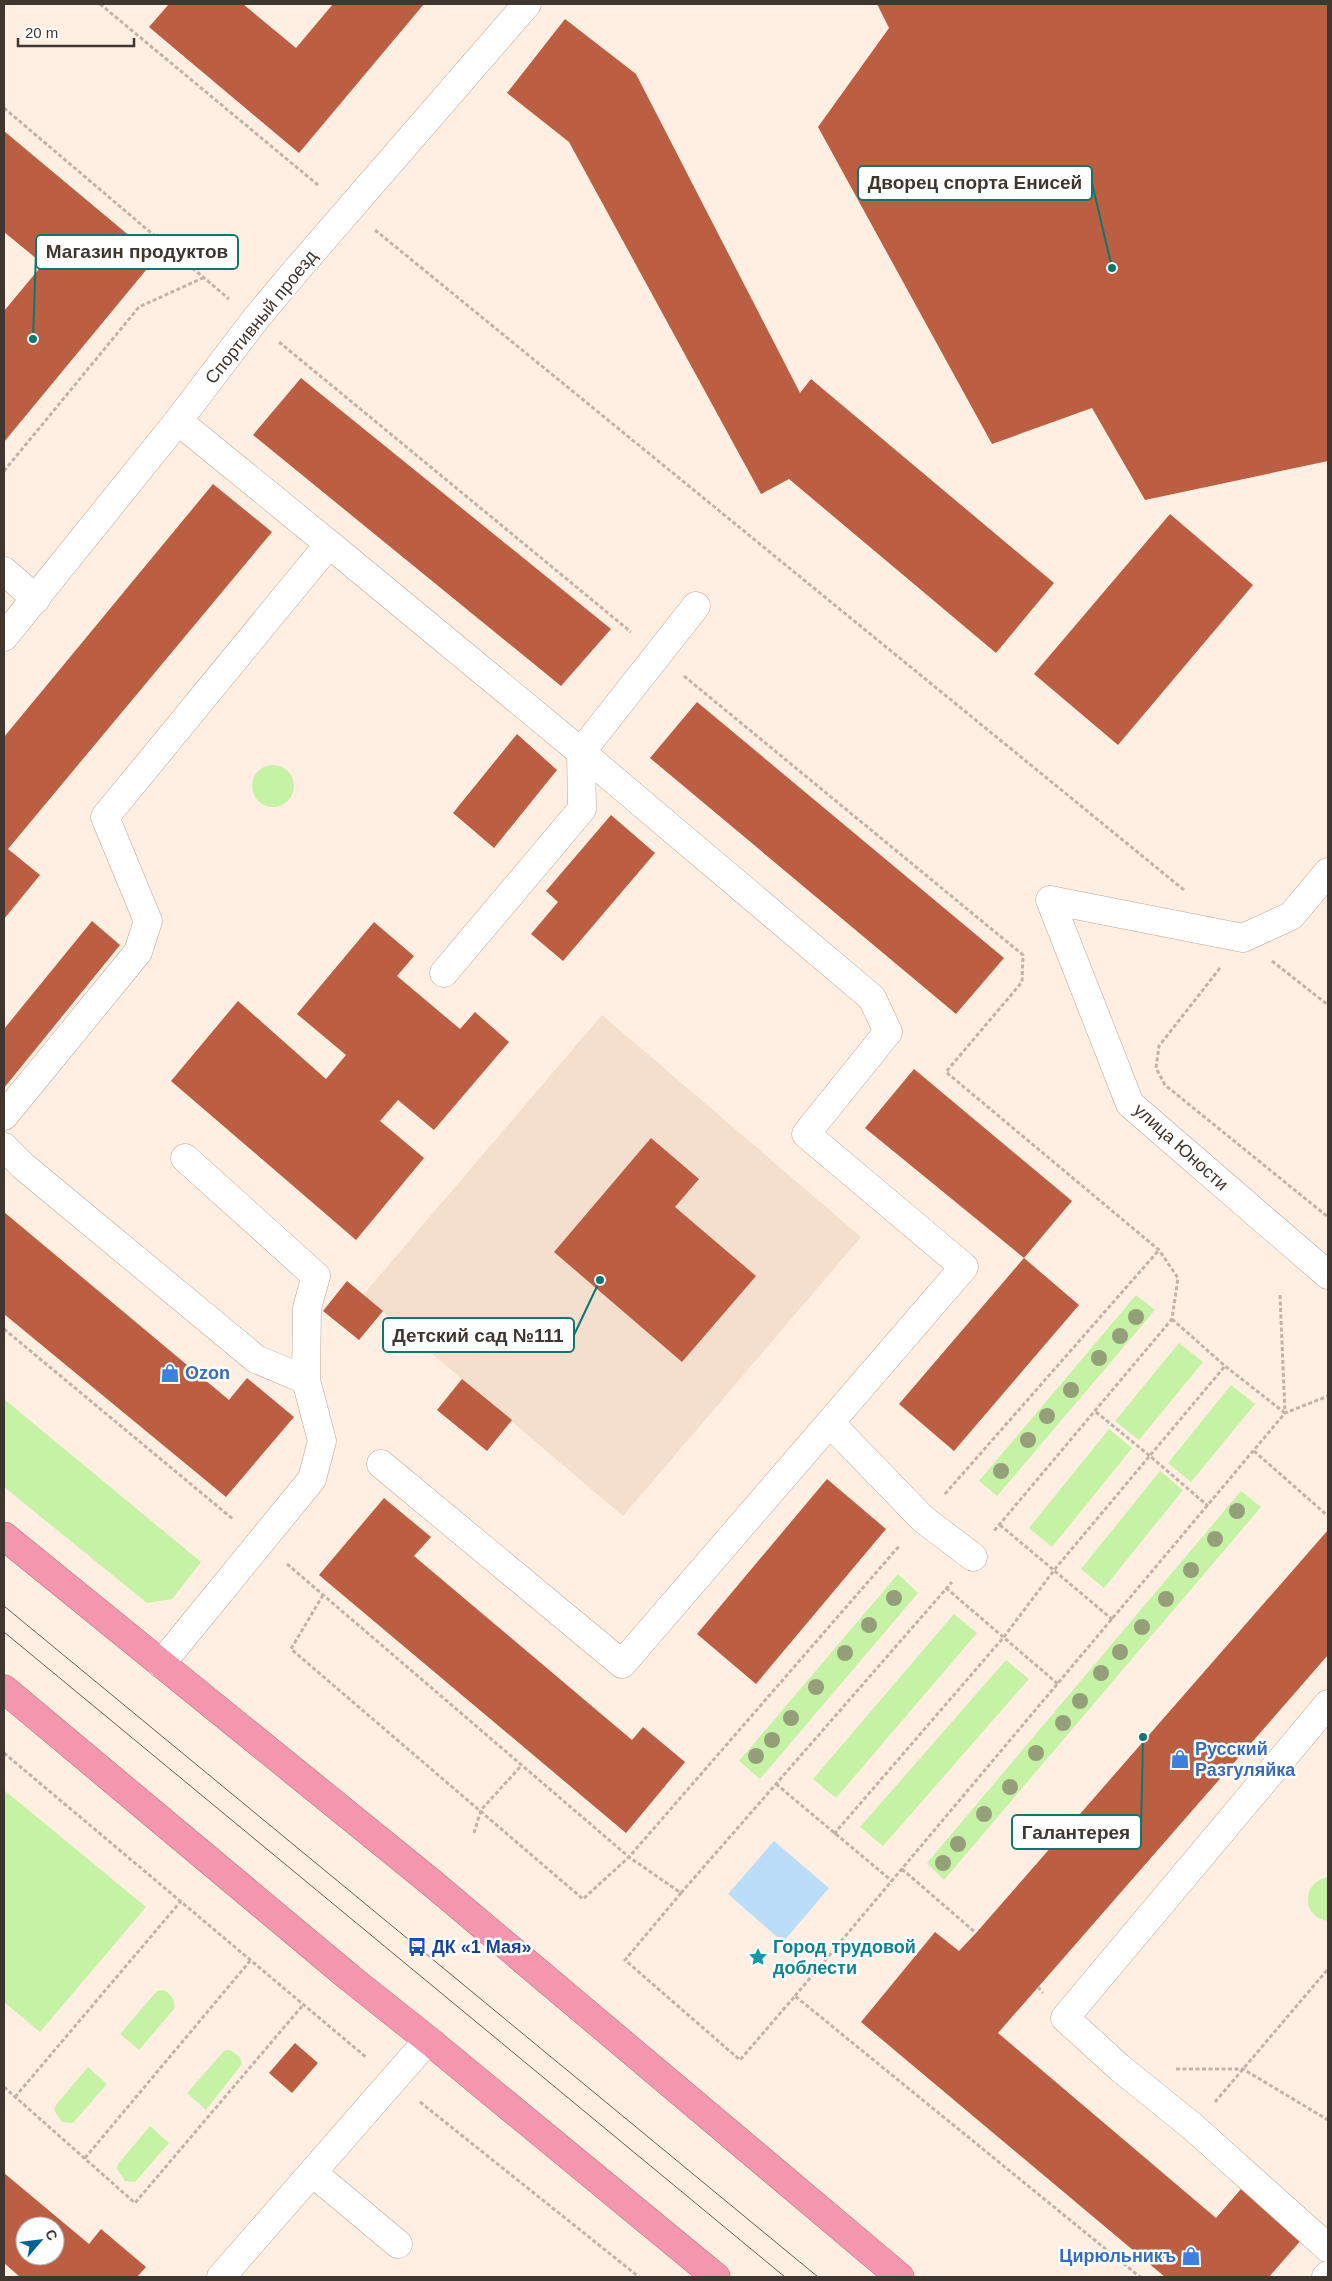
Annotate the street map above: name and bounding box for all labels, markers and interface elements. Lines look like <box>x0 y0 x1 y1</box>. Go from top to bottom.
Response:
scale bar <box>18 15 134 47</box>
text: 20 m <box>25 24 58 41</box>
callout: Дворец спорта Енисей <box>858 166 1092 200</box>
text: Дворец спорта Енисей <box>868 172 1082 193</box>
callout: Магазин продуктов <box>36 235 238 269</box>
text: Магазин продуктов <box>46 241 228 262</box>
street label: Спортивный проезд <box>201 246 321 388</box>
street label: улица Юности <box>1130 1099 1232 1195</box>
callout: Детский сад №111 <box>383 1318 574 1352</box>
text: Детский сад №111 <box>392 1325 564 1346</box>
shop icon: Ozon <box>159 1362 181 1384</box>
place label: Ozon <box>185 1363 230 1383</box>
place label: Русский Разгуляйка <box>1195 1739 1296 1780</box>
shop icon: Русский Разгуляйка <box>1169 1748 1191 1770</box>
callout: Галантерея <box>1012 1815 1141 1849</box>
text: Галантерея <box>1022 1822 1130 1843</box>
bus stop icon: ДК «1 Мая» <box>406 1936 428 1958</box>
place label: ДК «1 Мая» <box>432 1937 532 1957</box>
place label: Город трудовой доблести <box>773 1937 916 1978</box>
place icon: Город трудовой доблести <box>747 1946 769 1968</box>
north arrow <box>15 2216 65 2266</box>
text: С <box>42 2227 61 2243</box>
shop icon: Цирюльникъ <box>1180 2245 1202 2267</box>
place label: Цирюльникъ <box>1059 2246 1176 2266</box>

